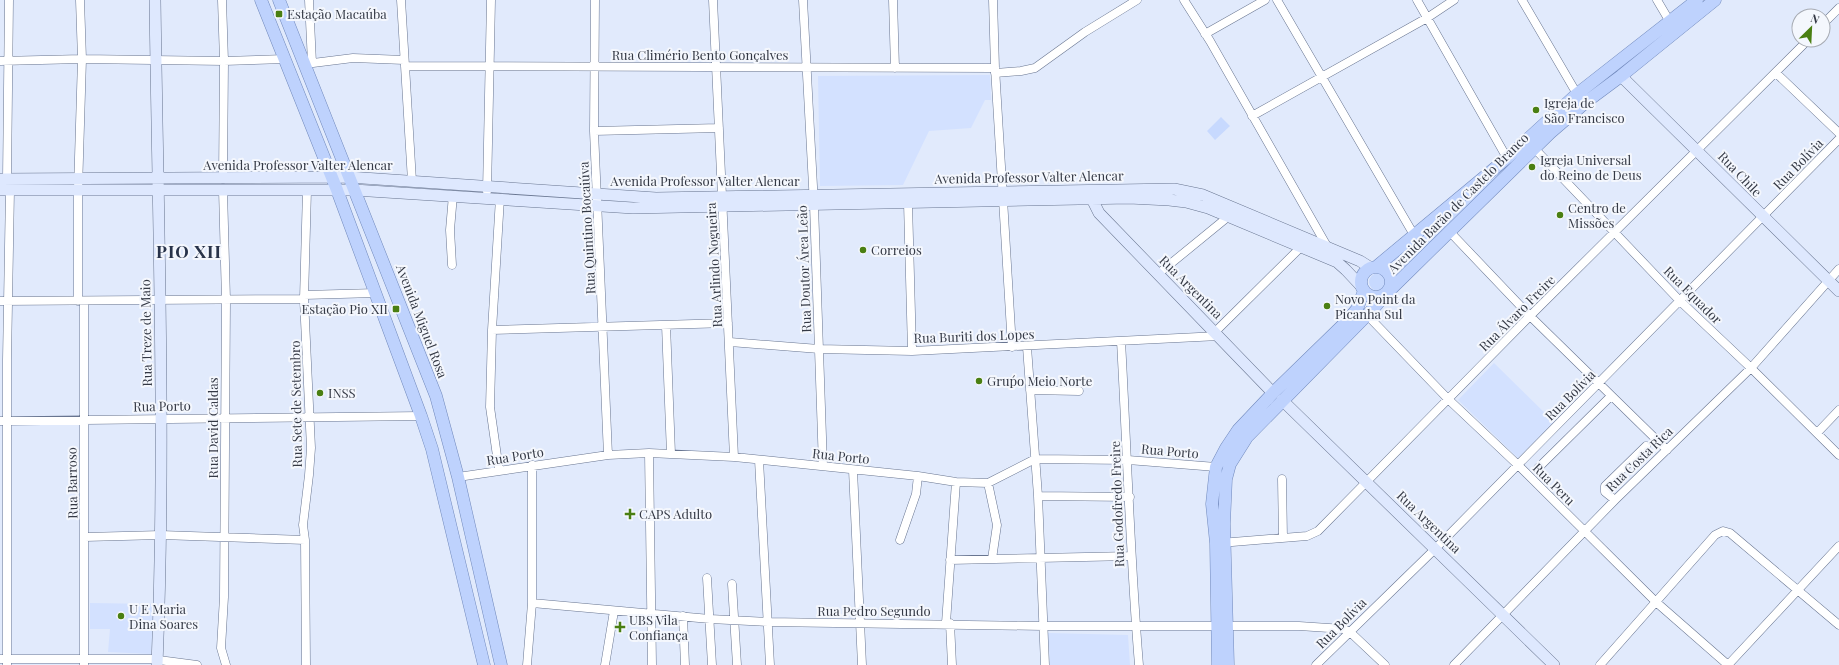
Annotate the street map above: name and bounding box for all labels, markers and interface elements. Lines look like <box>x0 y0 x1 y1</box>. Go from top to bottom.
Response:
place label: Estação Macaúba <box>287 5 387 22</box>
north arrow <box>1791 8 1831 48</box>
marker: Estação Macaúba <box>274 9 284 19</box>
text: N <box>1809 10 1822 27</box>
street label: Rua Climério Bento Gonçalves <box>612 46 789 63</box>
place label: Igreja de São Francisco <box>1544 94 1625 126</box>
marker: Igreja de São Francisco <box>1531 105 1541 115</box>
street label: Avenida Barão de Castelo Branco <box>1383 129 1532 277</box>
street label: Rua Bolívia <box>1769 134 1827 193</box>
street label: Rua Chile <box>1715 148 1766 200</box>
place label: Igreja Universal do Reino de Deus <box>1540 151 1642 183</box>
street label: Avenida Professor Valter Alencar <box>202 156 393 173</box>
street label: Rua Quintino Bocaiúva <box>575 161 598 295</box>
marker: Igreja Universal do Reino de Deus <box>1527 162 1537 172</box>
street label: Avenida Professor Valter Alencar <box>933 166 1124 187</box>
street label: Avenida Professor Valter Alencar <box>609 172 800 189</box>
place label: Centro de Missões <box>1568 199 1626 231</box>
street label: Rua Arlindo Nogueira <box>702 202 725 328</box>
street label: Rua Doutor Área Leão <box>793 205 814 333</box>
marker: Centro de Missões <box>1555 210 1565 220</box>
district label: PIO XII <box>156 240 222 262</box>
place label: Correios <box>871 241 922 258</box>
marker: Correios <box>858 245 868 255</box>
street label: Rua Argentina <box>1156 251 1227 322</box>
street label: Avenida Miguel Rosa <box>393 261 452 381</box>
street label: Rua Equador <box>1661 262 1726 327</box>
street label: Rua Álvaro Freire <box>1475 271 1559 354</box>
street label: Rua Treze de Maio <box>136 279 155 387</box>
place label: Novo Point da Picanha Sul <box>1335 290 1416 322</box>
place label: Estação Pio XII <box>301 300 388 317</box>
marker: Novo Point da Picanha Sul <box>1322 301 1332 311</box>
marker: Estação Pio XII <box>391 304 401 314</box>
street label: Rua Buriti dos Lopes <box>913 325 1035 346</box>
street label: Rua Sete de Setembro <box>286 340 305 468</box>
street label: Rua Bolívia <box>1541 365 1599 424</box>
place label: Gruṕo Meio Norte <box>987 372 1093 389</box>
marker: Gruṕo Meio Norte <box>974 376 984 386</box>
street label: Rua David Caldas <box>204 377 221 479</box>
place label: INSS <box>328 384 356 401</box>
marker: INSS <box>315 388 325 398</box>
street label: Rua Porto <box>133 396 191 415</box>
street label: Rua Costa Rica <box>1602 422 1676 495</box>
street label: Rua Godofredo Freire <box>1106 440 1127 567</box>
street label: Rua Porto <box>1141 440 1199 461</box>
street label: Rua Porto <box>485 443 545 468</box>
street label: Rua Porto <box>812 444 871 467</box>
street label: Rua Barroso <box>62 447 81 519</box>
street label: Rua Peru <box>1530 459 1579 509</box>
street label: Rua Argentina <box>1394 487 1465 557</box>
place label: CAPS Adulto <box>639 505 712 522</box>
marker: CAPS Adulto <box>624 508 636 520</box>
street label: Rua Bolívia <box>1312 593 1370 652</box>
place label: U E Maria Dina Soares <box>129 600 198 632</box>
street label: Rua Pedro Segundo <box>817 602 931 619</box>
marker: U E Maria Dina Soares <box>116 611 126 621</box>
place label: UBS Vila Confiança <box>629 611 688 643</box>
marker: UBS Vila Confiança <box>614 621 626 633</box>

